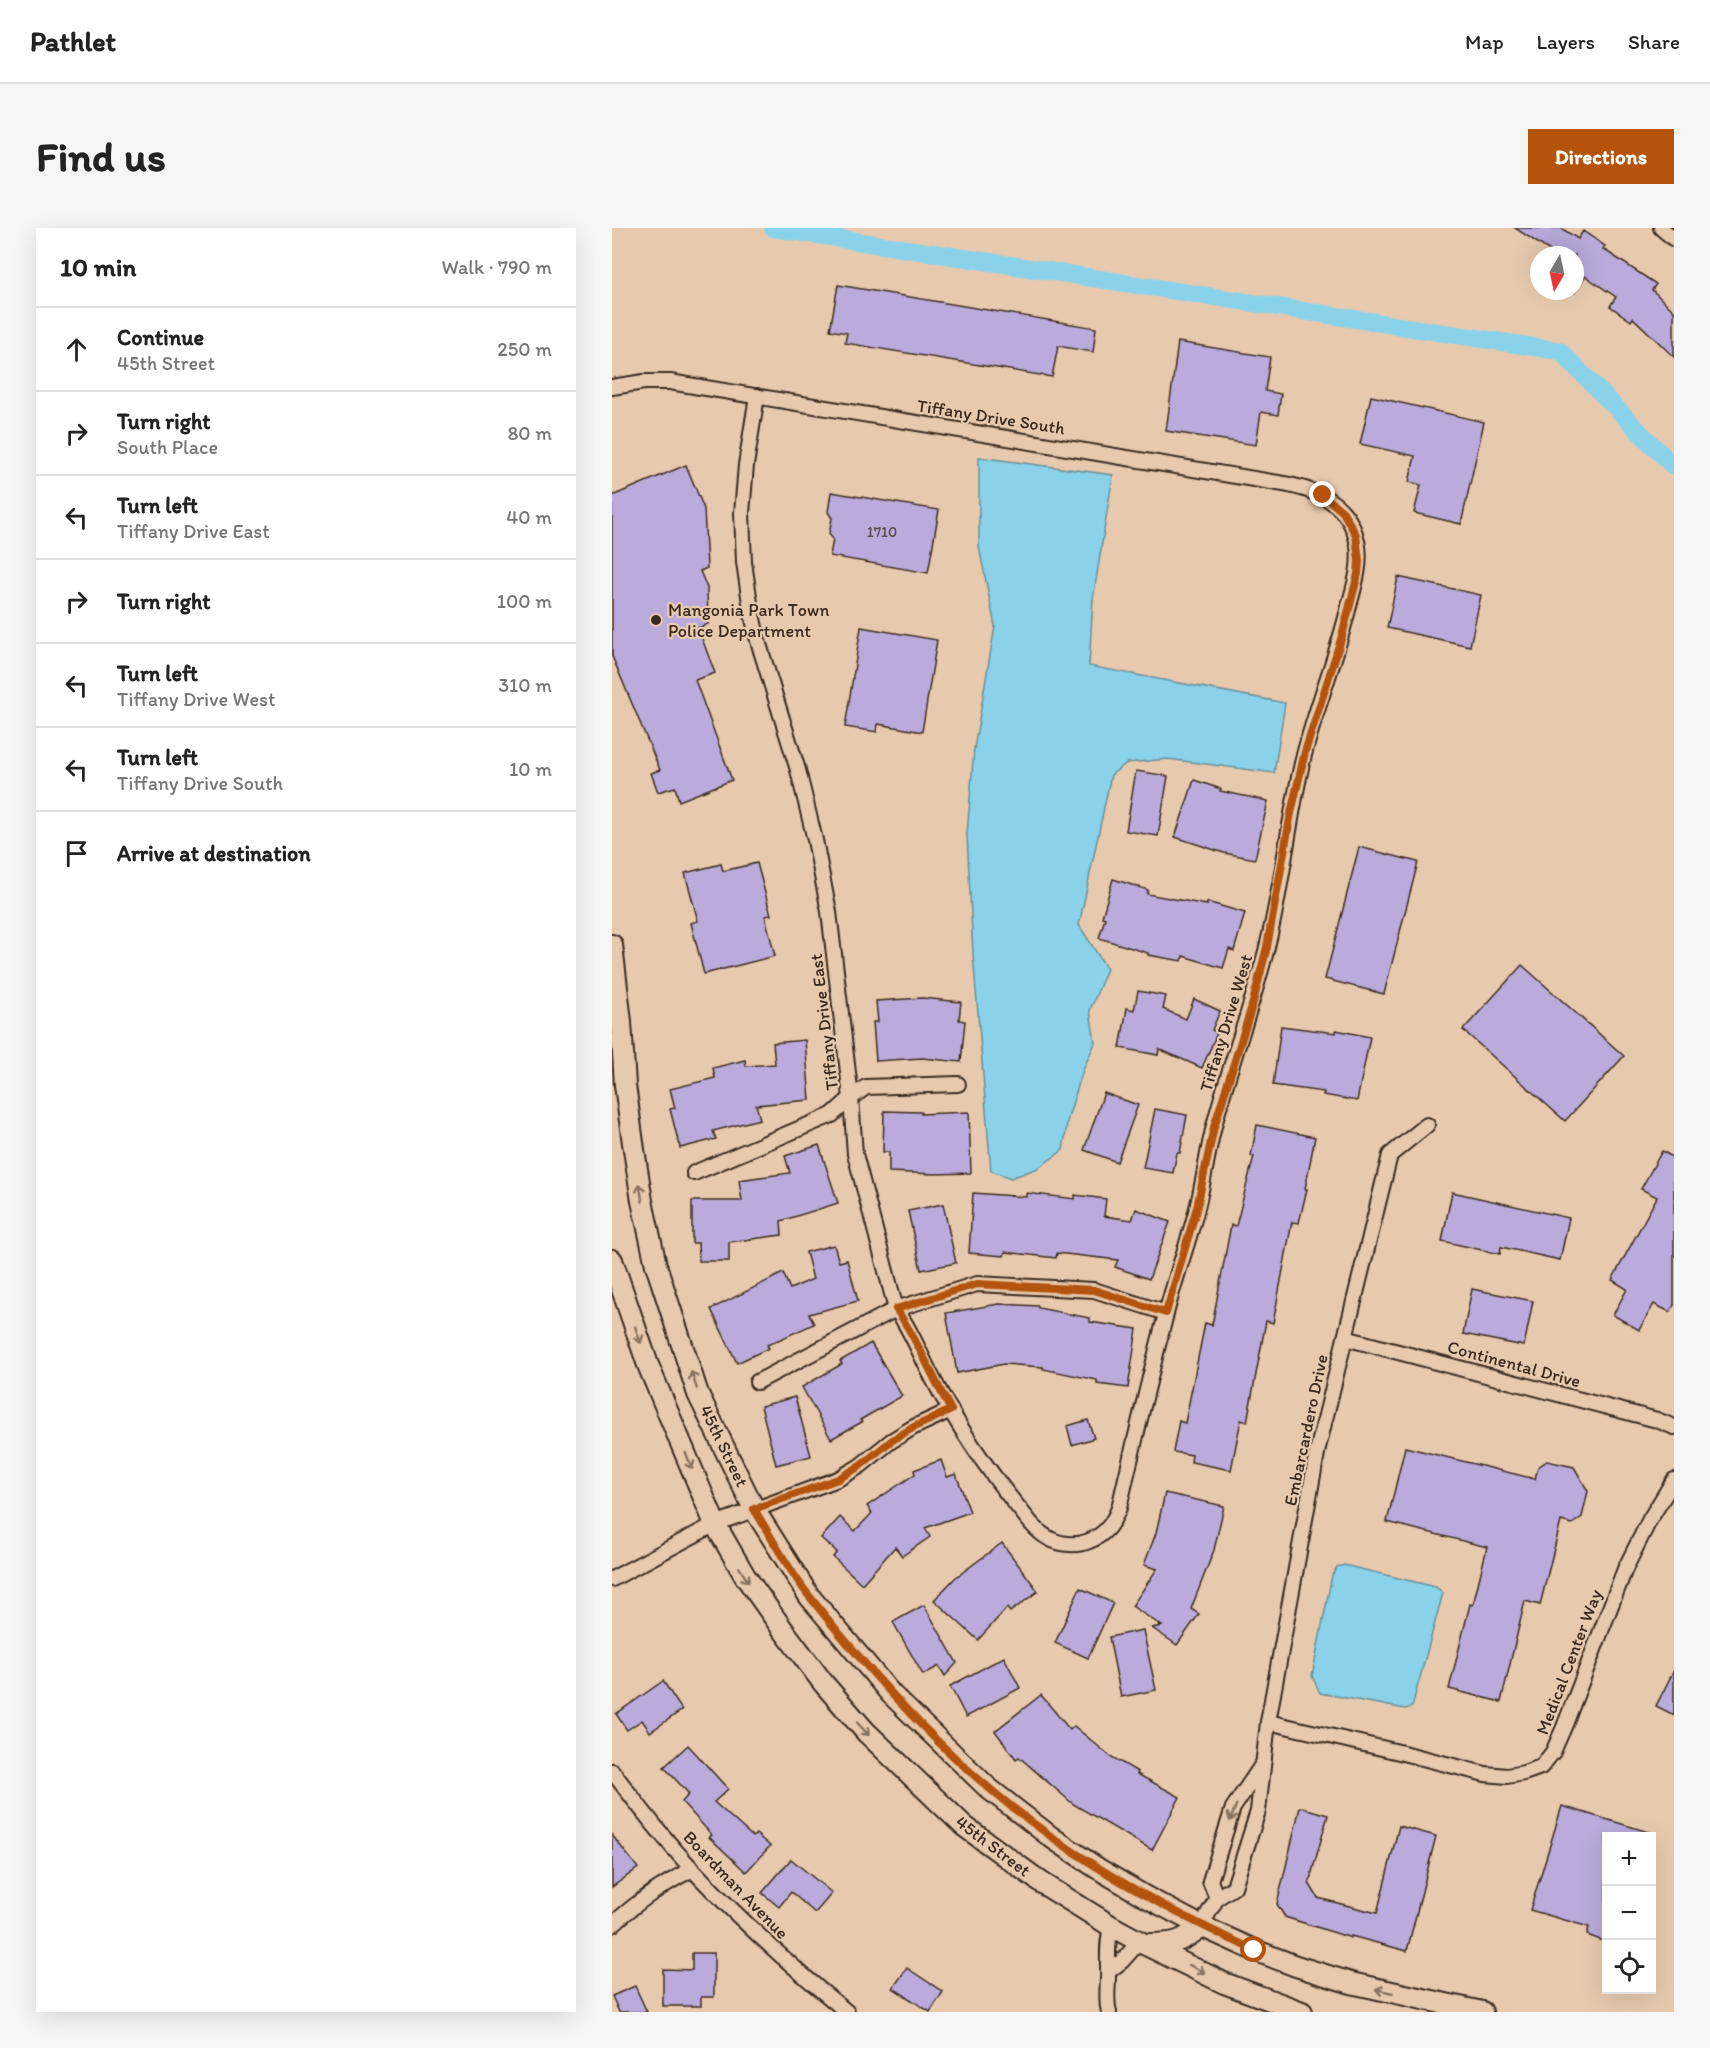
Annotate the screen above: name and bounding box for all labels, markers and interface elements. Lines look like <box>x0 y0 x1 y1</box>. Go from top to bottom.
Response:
text: Pathlet <box>30 24 116 58</box>
text: Map <box>1465 29 1504 54</box>
text: Layers <box>1537 29 1595 54</box>
text: Share <box>1628 29 1680 54</box>
button: Directions <box>1528 129 1674 184</box>
text: Find us <box>36 131 166 182</box>
north arrow <box>1530 246 1584 300</box>
text: 10 min <box>60 251 136 283</box>
text: Walk · 790 m <box>442 255 552 279</box>
text: Continue <box>117 324 204 351</box>
icon: ahead <box>60 333 93 366</box>
text: 250 m <box>497 337 552 361</box>
text: 45th Street <box>117 351 215 375</box>
street label: Tiffany Drive South <box>915 394 1067 440</box>
text: Turn right <box>117 408 211 435</box>
icon: right <box>60 417 93 450</box>
text: 80 m <box>507 421 552 445</box>
text: South Place <box>117 435 218 459</box>
route end <box>1309 481 1335 507</box>
text: Turn left <box>117 492 198 519</box>
icon: left <box>60 501 93 534</box>
text: 40 m <box>506 505 552 529</box>
text: Tiffany Drive East <box>117 519 270 543</box>
house number: 1710 <box>867 523 897 541</box>
icon: right <box>60 585 93 618</box>
text: Turn right <box>117 588 211 615</box>
text: 100 m <box>497 589 552 613</box>
place label: Mangonia Park Town Police Department <box>668 599 829 642</box>
marker: Mangonia Park Town Police Department <box>649 613 663 627</box>
text: Turn left <box>117 660 198 687</box>
icon: left <box>60 669 93 702</box>
text: 310 m <box>498 673 552 697</box>
text: Tiffany Drive West <box>117 687 276 711</box>
text: Turn left <box>117 744 198 771</box>
icon: left <box>60 753 93 786</box>
text: 10 m <box>509 757 552 781</box>
text: Tiffany Drive South <box>117 771 283 795</box>
icon: arrive <box>60 837 93 870</box>
text: Arrive at destination <box>117 840 311 867</box>
street label: Tiffany Drive West <box>1195 951 1257 1094</box>
street label: Tiffany Drive East <box>805 952 843 1092</box>
one-way arrow <box>635 1183 646 1203</box>
one-way arrow <box>633 1325 644 1344</box>
street label: Continental Drive <box>1445 1336 1583 1392</box>
street label: Embarcardero Drive <box>1279 1352 1333 1508</box>
one-way arrow <box>688 1371 699 1390</box>
street label: 45th Street <box>695 1402 753 1491</box>
one-way arrow <box>684 1451 695 1469</box>
one-way arrow <box>739 1566 751 1583</box>
street label: Medical Center Way <box>1531 1586 1607 1738</box>
one-way arrow <box>856 1721 870 1736</box>
one-way arrow <box>1227 1803 1238 1821</box>
street label: 45th Street <box>951 1811 1035 1881</box>
street label: Boardman Avenue <box>679 1826 793 1944</box>
map controls <box>1602 1832 1656 1994</box>
button: + <box>1602 1832 1656 1886</box>
button: − <box>1602 1886 1656 1940</box>
route start <box>1240 1936 1266 1962</box>
button: locate <box>1602 1940 1656 1994</box>
one-way arrow <box>1188 1964 1206 1975</box>
one-way arrow <box>1375 1985 1394 1997</box>

